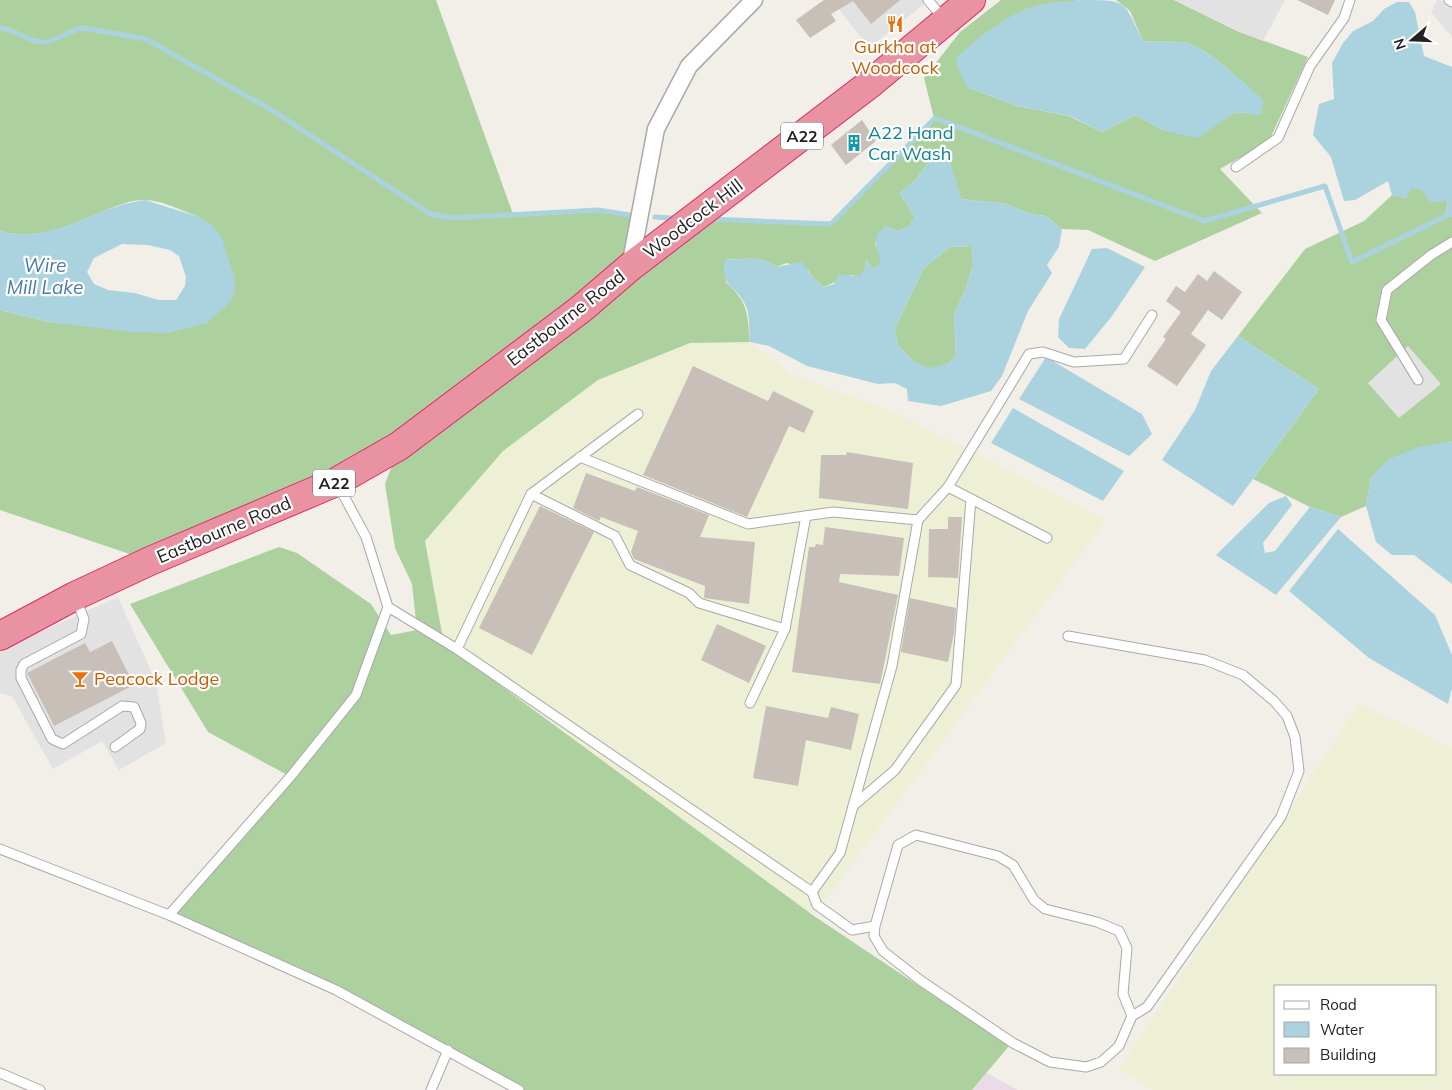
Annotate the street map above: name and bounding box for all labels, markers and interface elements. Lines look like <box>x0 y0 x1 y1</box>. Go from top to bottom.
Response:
restaurant icon: Gurkha at Woodcock <box>885 14 905 34</box>
north arrow <box>1387 15 1437 65</box>
place label: Gurkha at Woodcock <box>851 35 939 79</box>
text: N <box>1389 36 1410 52</box>
place label: A22 Hand Car Wash <box>868 121 953 165</box>
road number: A22 <box>781 122 823 150</box>
building icon: A22 Hand Car Wash <box>844 133 864 153</box>
street label: Woodcock Hill <box>638 174 747 264</box>
water label: Wire Mill Lake <box>7 253 83 299</box>
street label: Eastbourne Road <box>502 264 629 371</box>
road number: A22 <box>313 469 355 496</box>
street label: Eastbourne Road <box>153 491 294 568</box>
place label: Peacock Lodge <box>94 667 219 690</box>
bar icon: Peacock Lodge <box>70 669 90 689</box>
legend <box>1274 985 1437 1075</box>
text: Road <box>1320 995 1357 1014</box>
text: Water <box>1320 1020 1364 1039</box>
text: Building <box>1320 1045 1376 1064</box>

